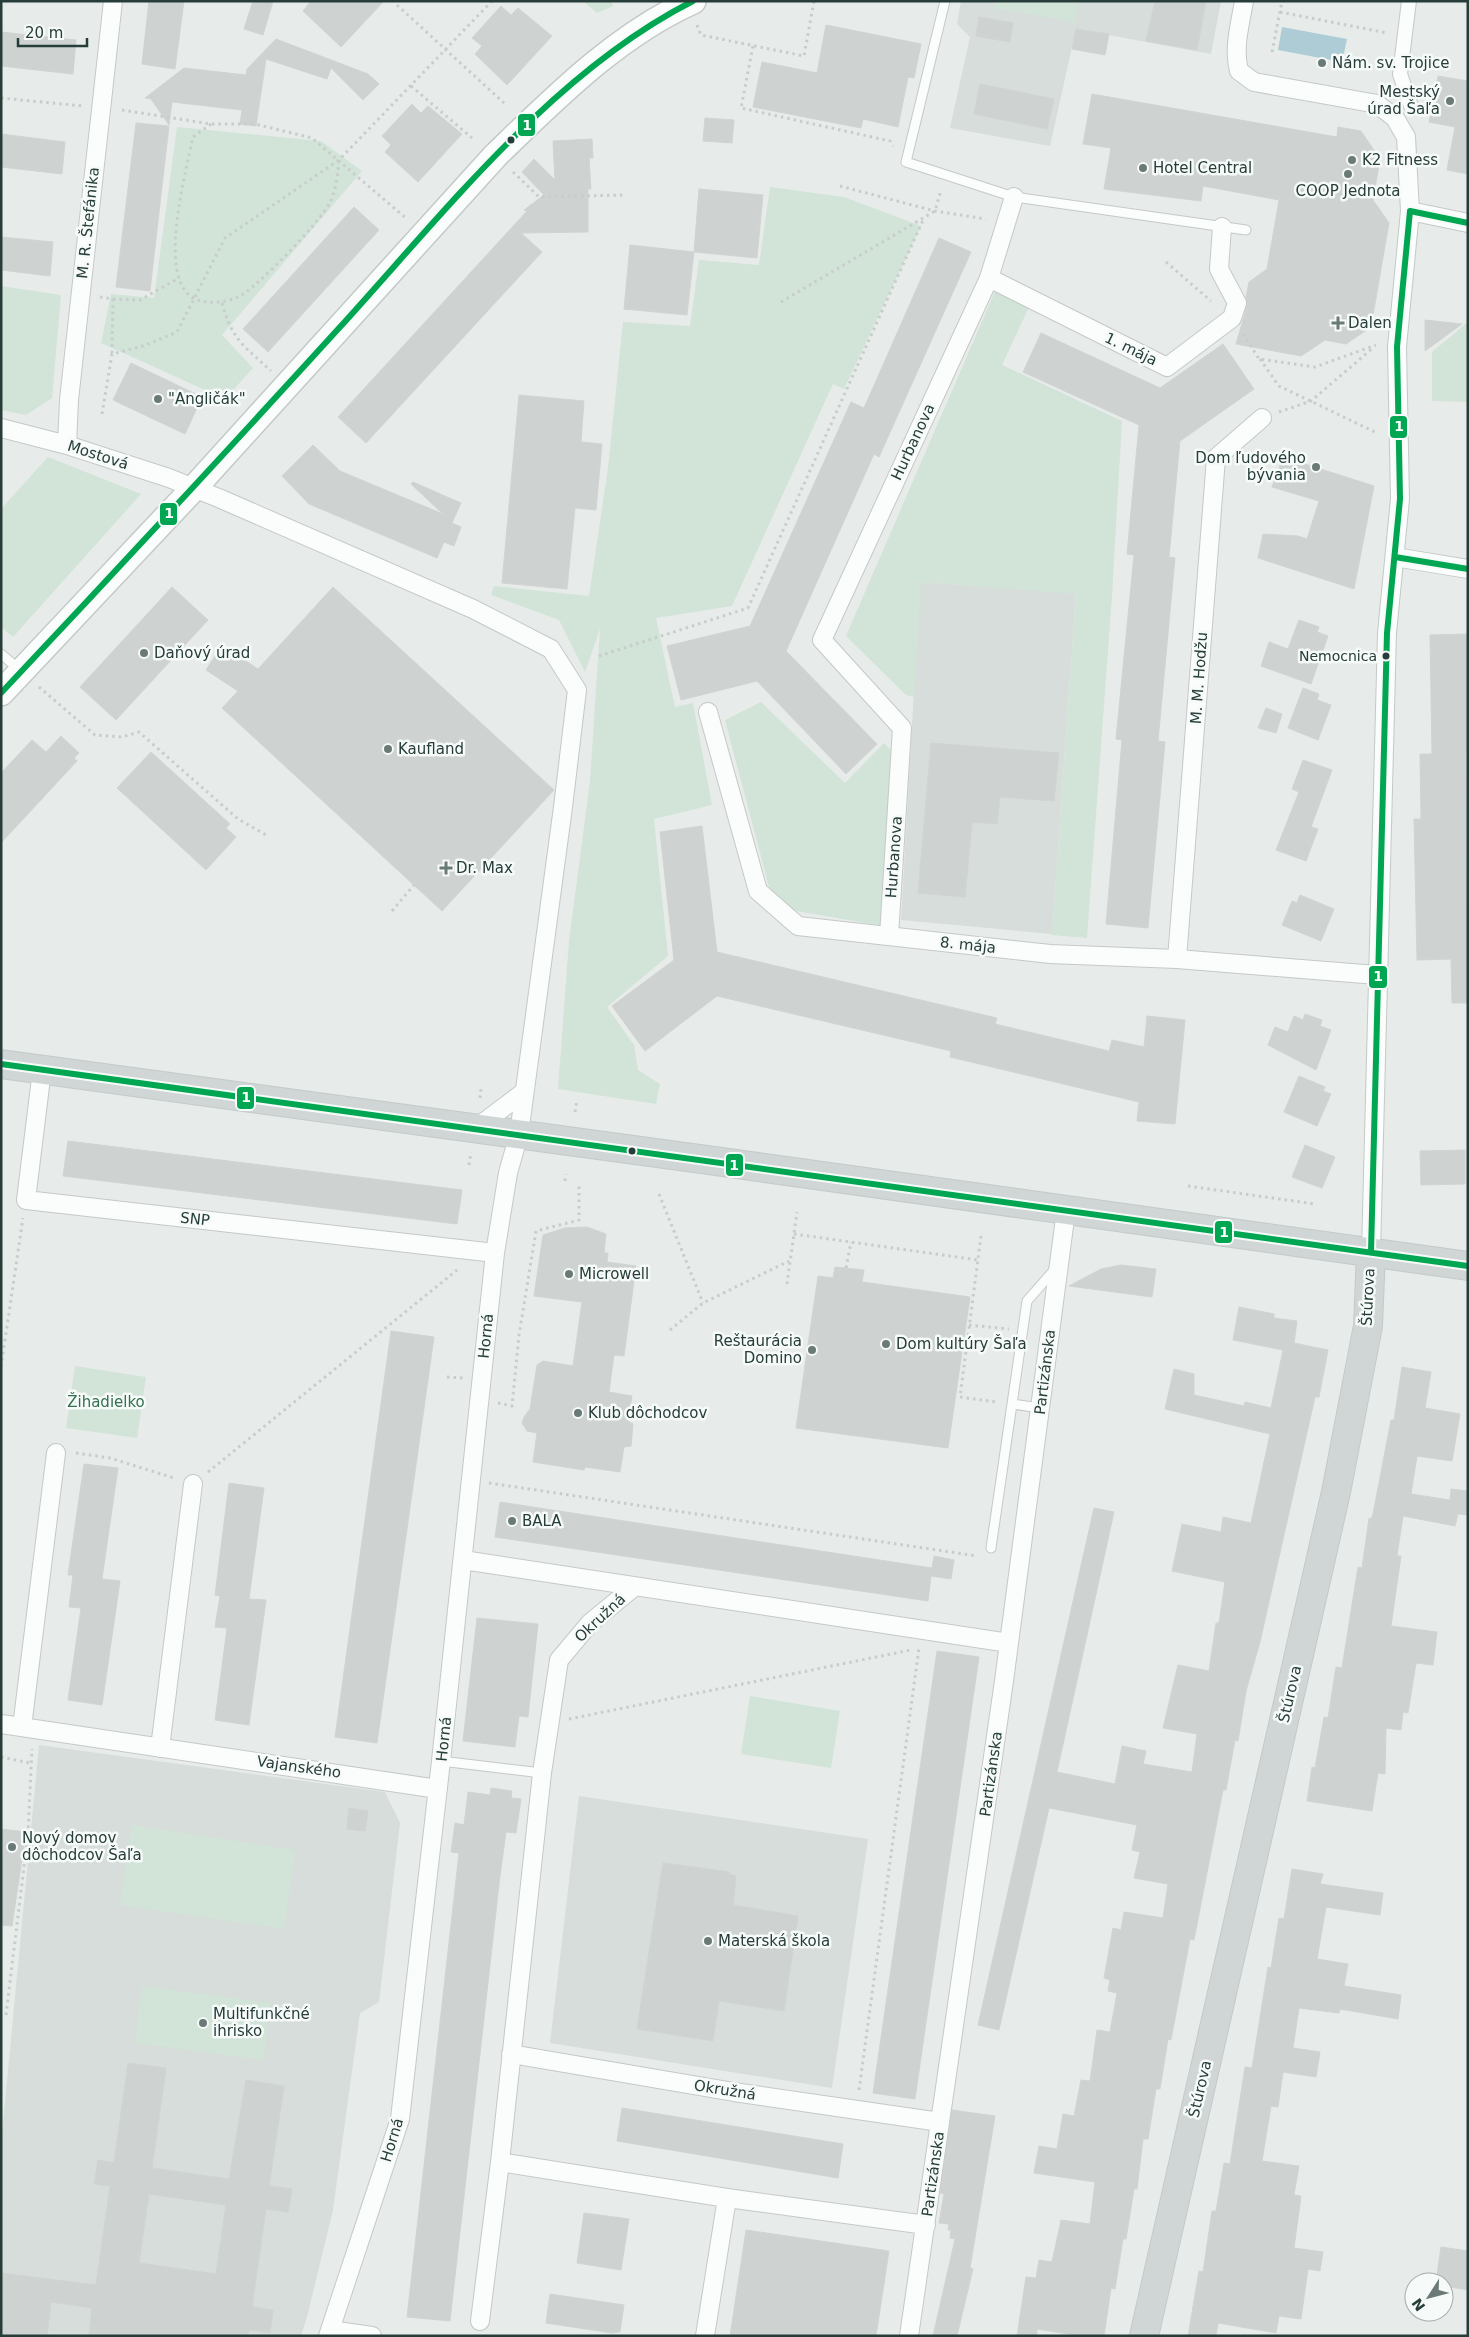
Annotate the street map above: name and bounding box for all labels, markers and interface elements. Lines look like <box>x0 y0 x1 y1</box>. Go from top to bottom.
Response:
scale bar <box>18 15 86 47</box>
text: 20 m <box>25 24 63 42</box>
place label: Nám. sv. Trojice <box>1332 54 1449 72</box>
marker: Nám. sv. Trojice <box>1316 57 1328 69</box>
place label: Mestský úrad Šaľa <box>1367 83 1440 118</box>
marker: Mestský úrad Šaľa <box>1444 95 1456 107</box>
line badge: 1 <box>517 113 536 137</box>
text: 1 <box>522 117 532 133</box>
unlabelled marker <box>506 135 516 145</box>
place label: K2 Fitness <box>1362 151 1438 169</box>
marker: K2 Fitness <box>1346 154 1358 166</box>
place label: Hotel Central <box>1153 159 1252 177</box>
marker: Hotel Central <box>1137 162 1149 174</box>
street label: M. R. Štefánika <box>72 166 103 280</box>
marker: COOP Jednota <box>1342 168 1354 180</box>
place label: COOP Jednota <box>1296 182 1400 200</box>
place label: Dalen <box>1348 314 1392 332</box>
marker: Dalen <box>1332 317 1344 329</box>
street label: 1. mája <box>1102 329 1160 369</box>
place label: "Angličák" <box>168 390 246 408</box>
marker: "Angličák" <box>152 393 164 405</box>
street label: Hurbanova <box>887 401 939 483</box>
line badge: 1 <box>1389 415 1408 439</box>
text: 1 <box>1394 418 1404 434</box>
street label: Mostová <box>65 437 131 473</box>
place label: Dom ľudového bývania <box>1195 449 1306 484</box>
marker: Dom ľudového bývania <box>1310 461 1322 473</box>
line badge: 1 <box>159 502 178 526</box>
text: 1 <box>164 505 174 521</box>
street label: M. M. Hodžu <box>1187 631 1211 725</box>
place label: Daňový úrad <box>154 644 250 662</box>
marker: Daňový úrad <box>138 647 150 659</box>
place label: Nemocnica <box>1299 648 1377 664</box>
marker: Nemocnica <box>1381 651 1391 661</box>
place label: Kaufland <box>398 740 464 758</box>
marker: Kaufland <box>382 743 394 755</box>
street label: Hurbanova <box>882 815 906 899</box>
place label: Dr. Max <box>456 859 513 877</box>
marker: Dr. Max <box>440 862 452 874</box>
street label: 8. mája <box>939 933 997 957</box>
line badge: 1 <box>1368 965 1388 989</box>
text: 1 <box>1373 968 1383 984</box>
line badge: 1 <box>236 1086 255 1110</box>
text: 1 <box>241 1089 251 1105</box>
unlabelled marker <box>627 1146 637 1156</box>
line badge: 1 <box>725 1153 744 1177</box>
text: 1 <box>729 1157 739 1173</box>
street label: SNP <box>179 1208 211 1230</box>
line badge: 1 <box>1214 1220 1233 1244</box>
text: 1 <box>1219 1224 1229 1240</box>
place label: Microwell <box>579 1265 649 1283</box>
marker: Microwell <box>563 1268 575 1280</box>
street label: Štúrova <box>1356 1268 1379 1326</box>
street label: Horná <box>475 1313 497 1359</box>
street label: Partizánska <box>1031 1328 1059 1416</box>
place label: Reštaurácia Domino <box>714 1332 802 1367</box>
place label: Dom kultúry Šaľa <box>896 1334 1027 1353</box>
marker: Dom kultúry Šaľa <box>880 1338 892 1350</box>
marker: Reštaurácia Domino <box>806 1344 818 1356</box>
park label: Žihadielko <box>67 1392 145 1411</box>
place label: Klub dôchodcov <box>588 1404 707 1422</box>
marker: Klub dôchodcov <box>572 1407 584 1419</box>
place label: BALA <box>522 1512 562 1530</box>
marker: BALA <box>506 1515 518 1527</box>
street label: Okružná <box>571 1590 629 1646</box>
street label: Štúrova <box>1274 1663 1305 1724</box>
street label: Horná <box>433 1716 455 1762</box>
street label: Partizánska <box>976 1730 1006 1818</box>
street label: Vajanského <box>256 1752 342 1782</box>
place label: Nový domov dôchodcov Šaľa <box>22 1829 142 1864</box>
marker: Nový domov dôchodcov Šaľa <box>6 1841 18 1853</box>
place label: Materská škola <box>718 1932 830 1950</box>
marker: Materská škola <box>702 1935 714 1947</box>
place label: Multifunkčné ihrisko <box>213 2005 310 2040</box>
marker: Multifunkčné ihrisko <box>197 2017 209 2029</box>
street label: Štúrova <box>1184 2058 1215 2119</box>
street label: Okružná <box>693 2076 757 2104</box>
street label: Horná <box>377 2116 407 2164</box>
street label: Partizánska <box>918 2130 948 2218</box>
north arrow <box>1404 2272 1454 2322</box>
text: N <box>1409 2295 1428 2314</box>

